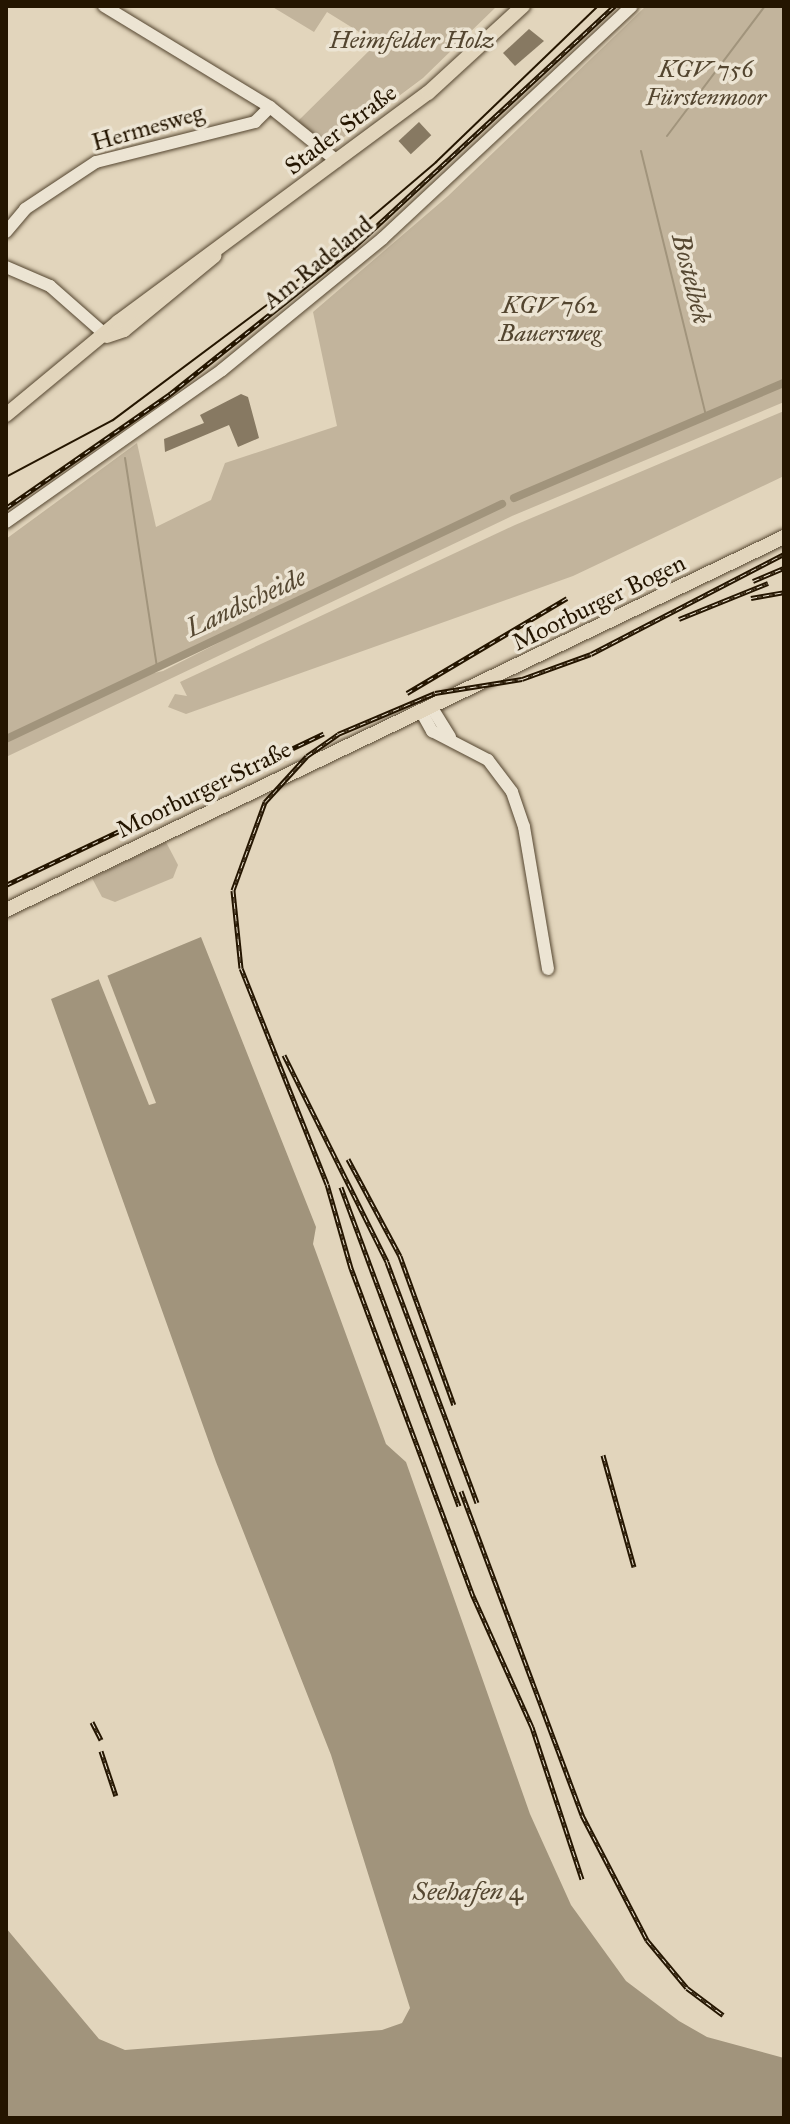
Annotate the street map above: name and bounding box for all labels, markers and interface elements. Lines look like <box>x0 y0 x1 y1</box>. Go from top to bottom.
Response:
park label: Heimfelder Holz <box>329 27 495 55</box>
park label: KGV 756 Fürstenmoor <box>646 56 766 112</box>
street label: Stader Straße <box>279 79 403 181</box>
street label: Hermesweg <box>89 98 207 158</box>
street label: Am Radeland <box>258 210 378 316</box>
water label: Bostelbek <box>665 231 717 327</box>
park label: KGV 762 Bauersweg <box>499 292 601 348</box>
street label: Moorburger Bogen <box>508 549 690 657</box>
water label: Landscheide <box>181 562 311 644</box>
street label: Moorburger Straße <box>112 735 296 845</box>
water label: Seehafen 4 <box>413 1876 523 1908</box>

